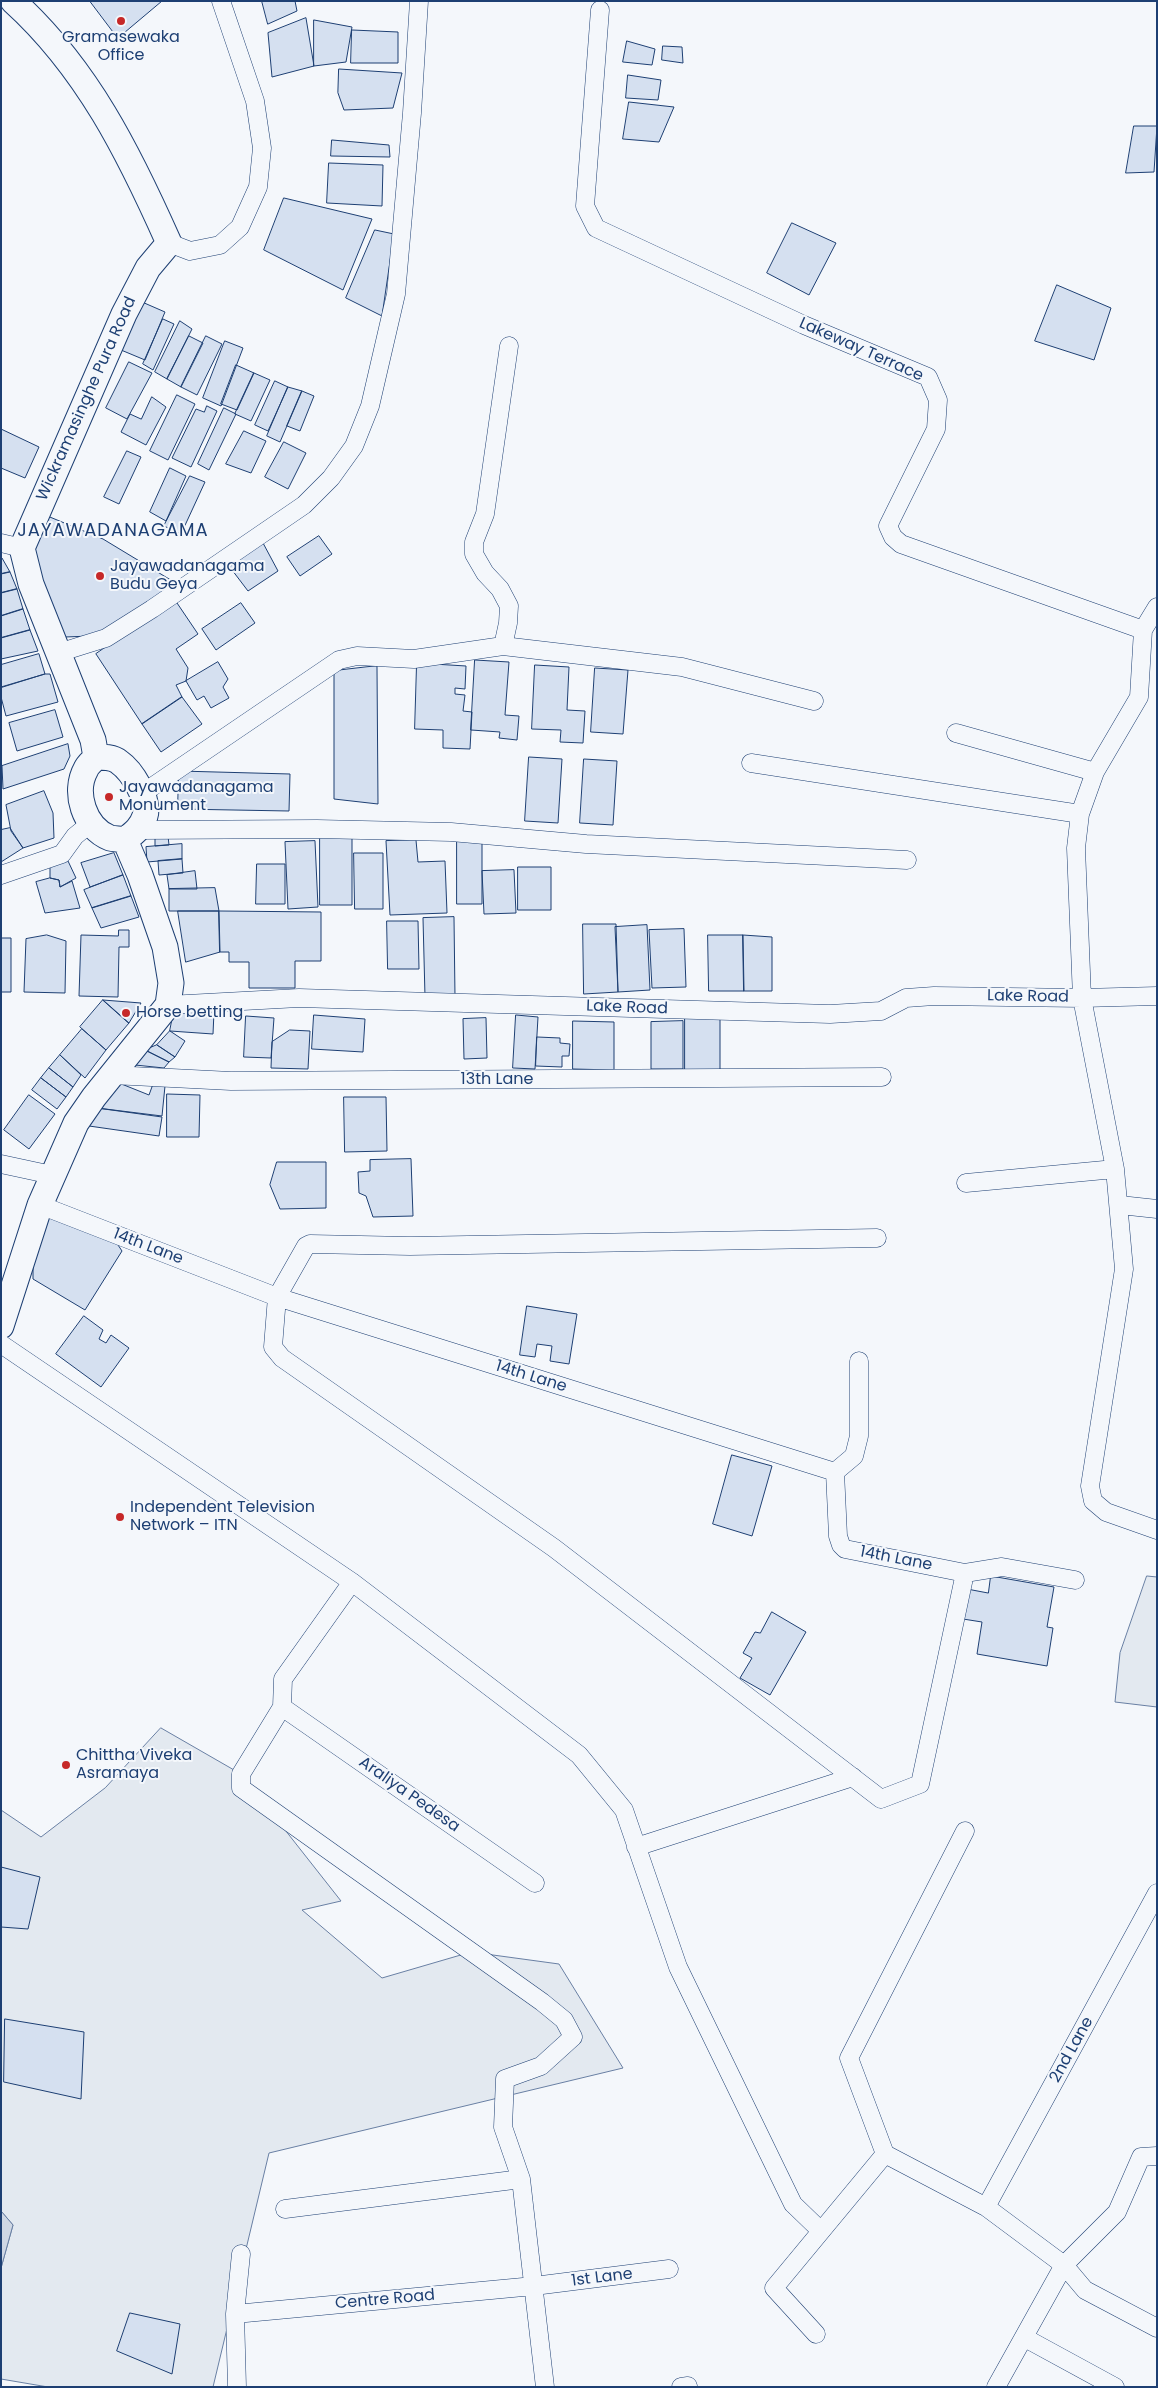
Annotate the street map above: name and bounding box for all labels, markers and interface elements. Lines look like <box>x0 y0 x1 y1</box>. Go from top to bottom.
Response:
marker: Gramasewaka Office <box>115 15 127 27</box>
place label: Gramasewaka Office <box>62 28 180 66</box>
street label: Wickramasinghe Pura Road <box>33 294 141 504</box>
street label: Lakeway Terrace <box>796 314 926 386</box>
district label: JAYAWADANAGAMA <box>16 520 210 542</box>
place label: Jayawadanagama Budu Geya <box>110 557 265 595</box>
marker: Jayawadanagama Budu Geya <box>94 570 106 582</box>
place label: Jayawadanagama Monument <box>119 778 274 816</box>
marker: Jayawadanagama Monument <box>103 791 115 803</box>
street label: Lake Road <box>987 987 1069 1007</box>
street label: Lake Road <box>586 997 668 1019</box>
place label: Horse betting <box>136 1003 243 1023</box>
marker: Horse betting <box>120 1007 132 1019</box>
street label: 13th Lane <box>461 1070 533 1090</box>
street label: 14th Lane <box>110 1225 186 1269</box>
street label: 14th Lane <box>493 1357 569 1397</box>
place label: Independent Television Network – ITN <box>130 1498 315 1536</box>
marker: Independent Television Network – ITN <box>114 1511 126 1523</box>
street label: 14th Lane <box>858 1543 934 1575</box>
place label: Chittha Viveka Asramaya <box>76 1746 192 1784</box>
street label: Araliya Pedesa <box>355 1753 463 1837</box>
marker: Chittha Viveka Asramaya <box>60 1759 72 1771</box>
street label: 2nd Lane <box>1046 2014 1098 2086</box>
street label: 1st Lane <box>570 2265 634 2291</box>
street label: Centre Road <box>334 2286 436 2314</box>

